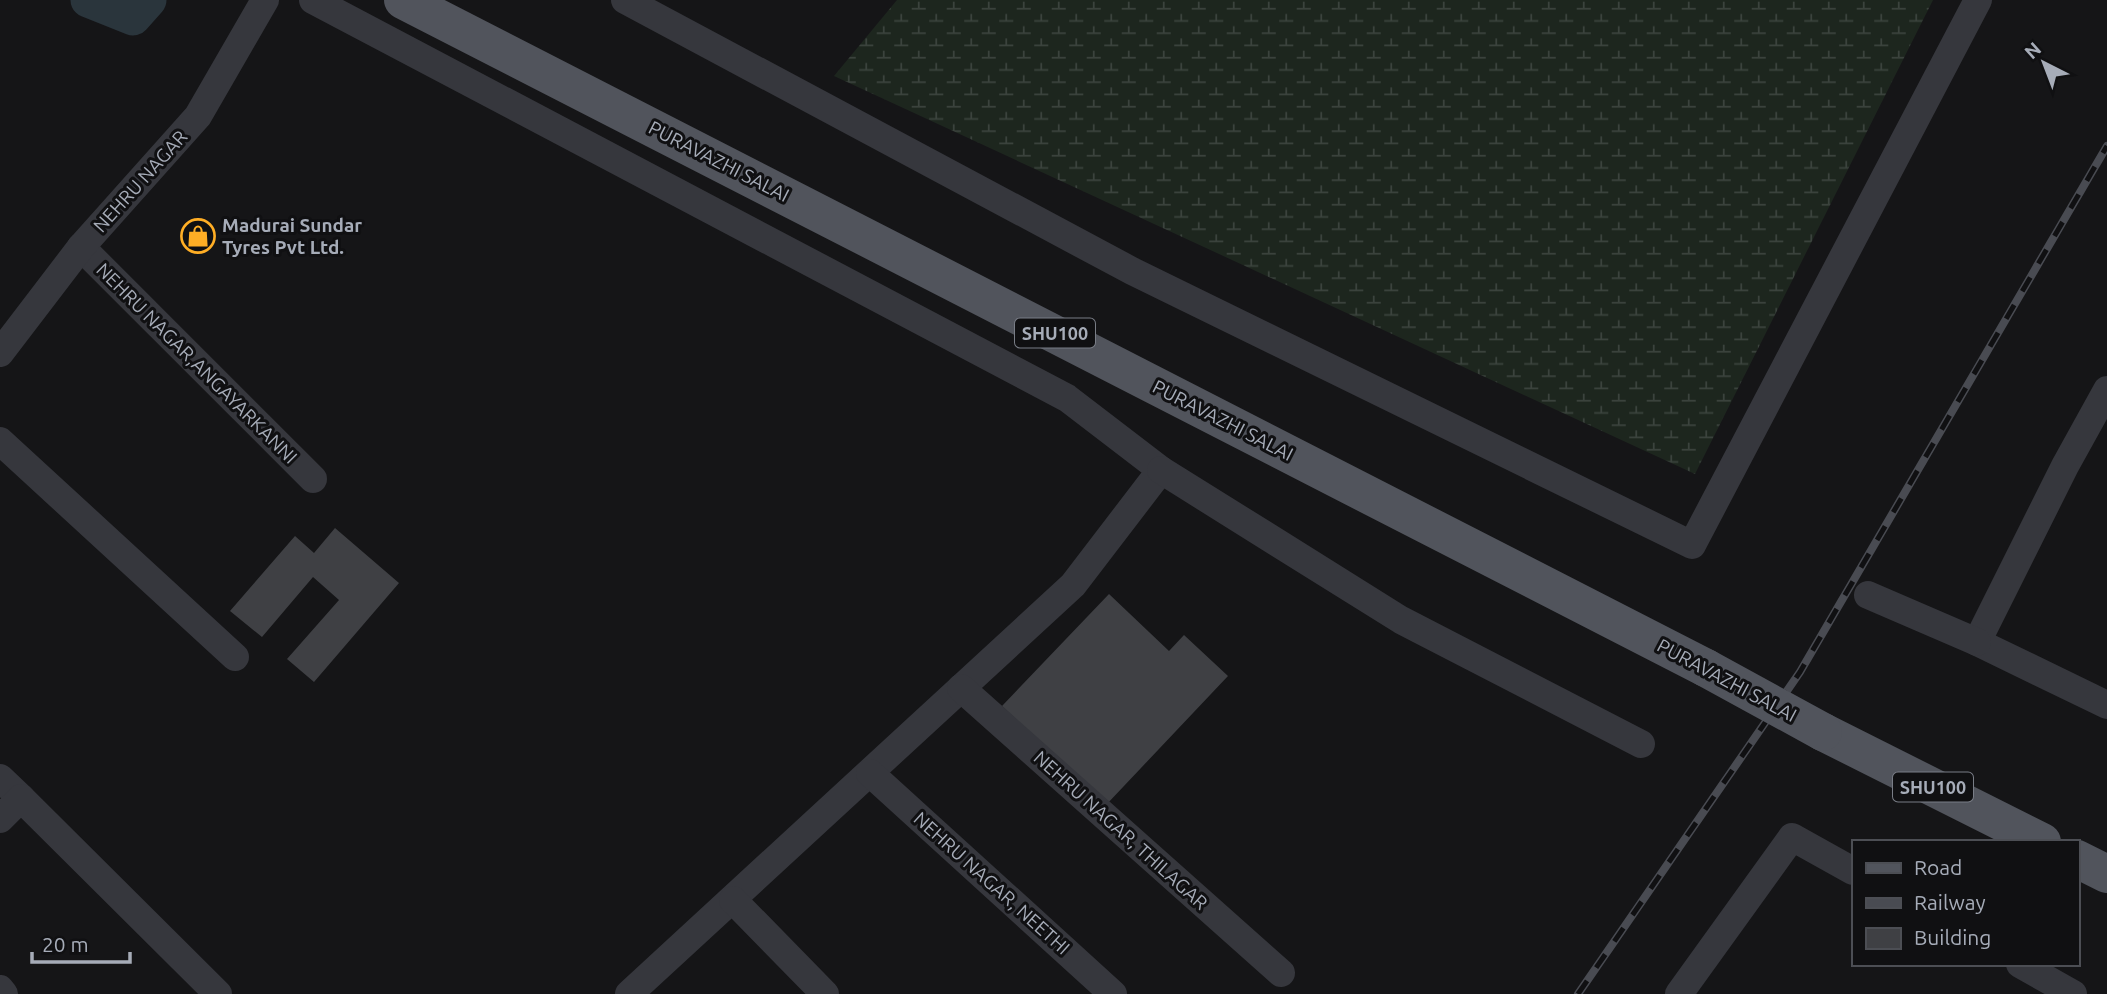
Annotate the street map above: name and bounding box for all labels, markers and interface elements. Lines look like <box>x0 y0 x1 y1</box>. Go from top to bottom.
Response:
north arrow <box>2009 28 2079 98</box>
text: N <box>2020 37 2045 63</box>
street label: PURAVAZHI SALAI <box>645 116 793 206</box>
street label: NEHRU NAGAR <box>89 126 191 236</box>
place label: Madurai Sundar Tyres Pvt Ltd. <box>222 214 362 258</box>
shop icon: Madurai Sundar Tyres Pvt Ltd. <box>179 217 217 255</box>
street label: NEHRU NAGAR,ANGAYARKANNI <box>92 258 302 468</box>
road number: SHU100 <box>1015 318 1095 348</box>
street label: PURAVAZHI SALAI <box>1149 375 1297 465</box>
street label: PURAVAZHI SALAI <box>1654 634 1800 726</box>
street label: NEHRU NAGAR, THILAGAR <box>1030 746 1213 914</box>
road number: SHU100 <box>1893 772 1973 802</box>
street label: NEHRU NAGAR, NEETHI <box>910 807 1074 959</box>
legend <box>1852 840 2079 966</box>
text: Road <box>1914 855 1962 879</box>
text: Railway <box>1914 890 1986 914</box>
scale bar <box>32 920 130 964</box>
text: Building <box>1914 925 1991 949</box>
text: 20 m <box>42 932 89 956</box>

